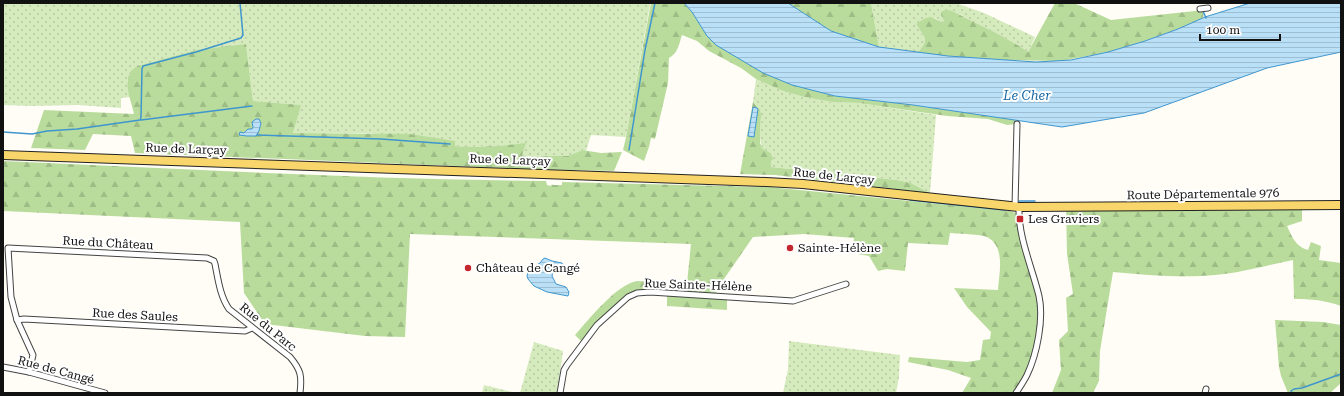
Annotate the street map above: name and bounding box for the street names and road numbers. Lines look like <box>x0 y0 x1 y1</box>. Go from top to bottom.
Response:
street label: Rue de Larçay <box>145 141 228 157</box>
street label: Rue de Larçay <box>469 152 552 168</box>
street label: Rue de Larçay <box>793 165 876 187</box>
street label: Route Départementale 976 <box>1126 186 1280 202</box>
street label: Rue du Château <box>62 234 154 252</box>
street label: Rue Sainte-Hélène <box>644 276 753 294</box>
street label: Rue du Parc <box>237 300 299 354</box>
street label: Rue des Saules <box>92 306 178 324</box>
street label: Rue de Cangé <box>16 353 96 387</box>

